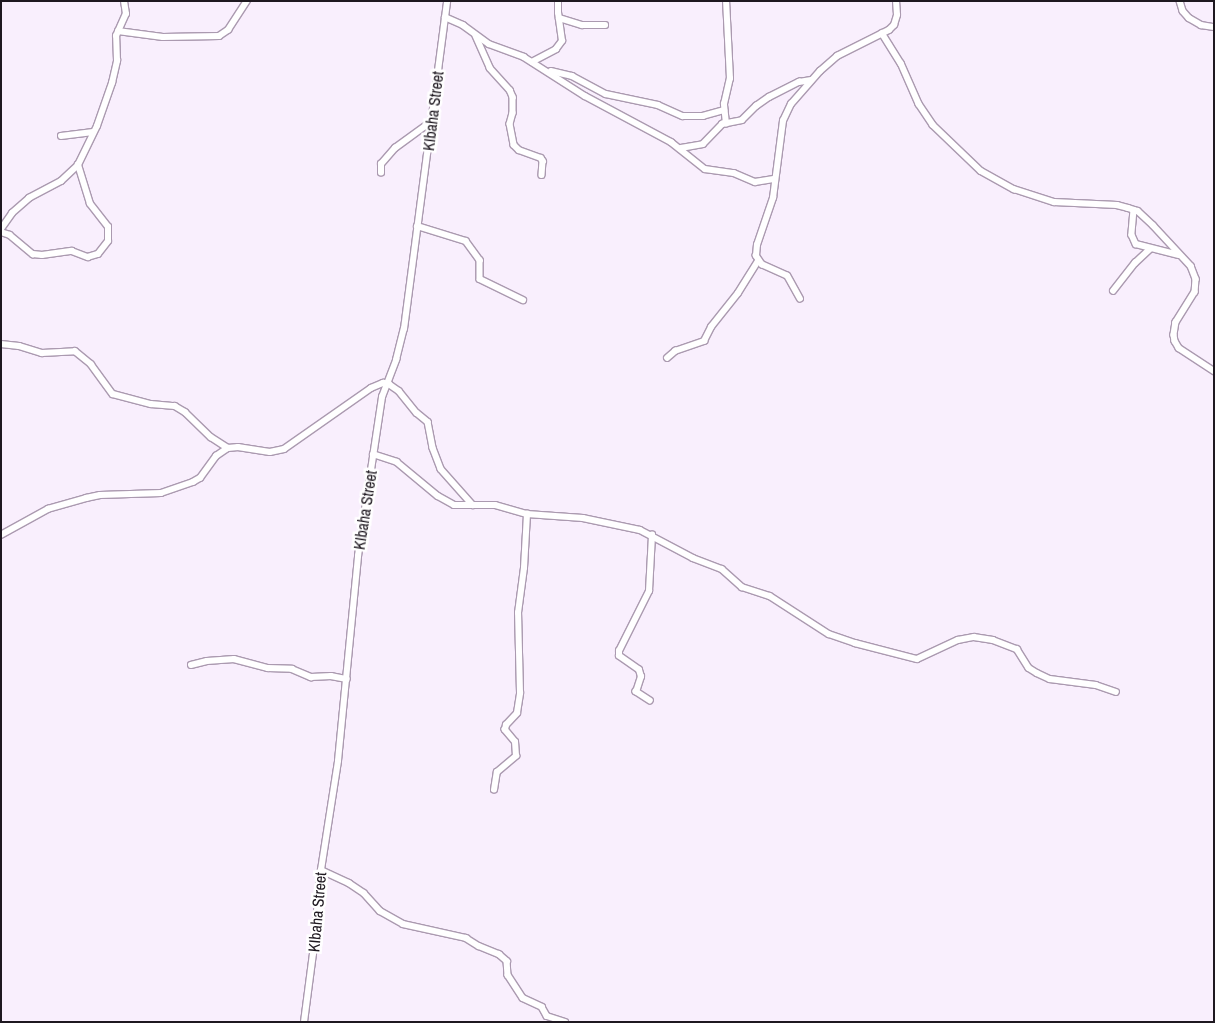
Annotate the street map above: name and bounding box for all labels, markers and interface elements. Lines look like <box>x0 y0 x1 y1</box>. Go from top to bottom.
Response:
street label: KIbaha Street <box>419 70 447 152</box>
street label: KIbaha Street <box>349 469 381 551</box>
street label: KIbaha Street <box>304 871 330 953</box>

